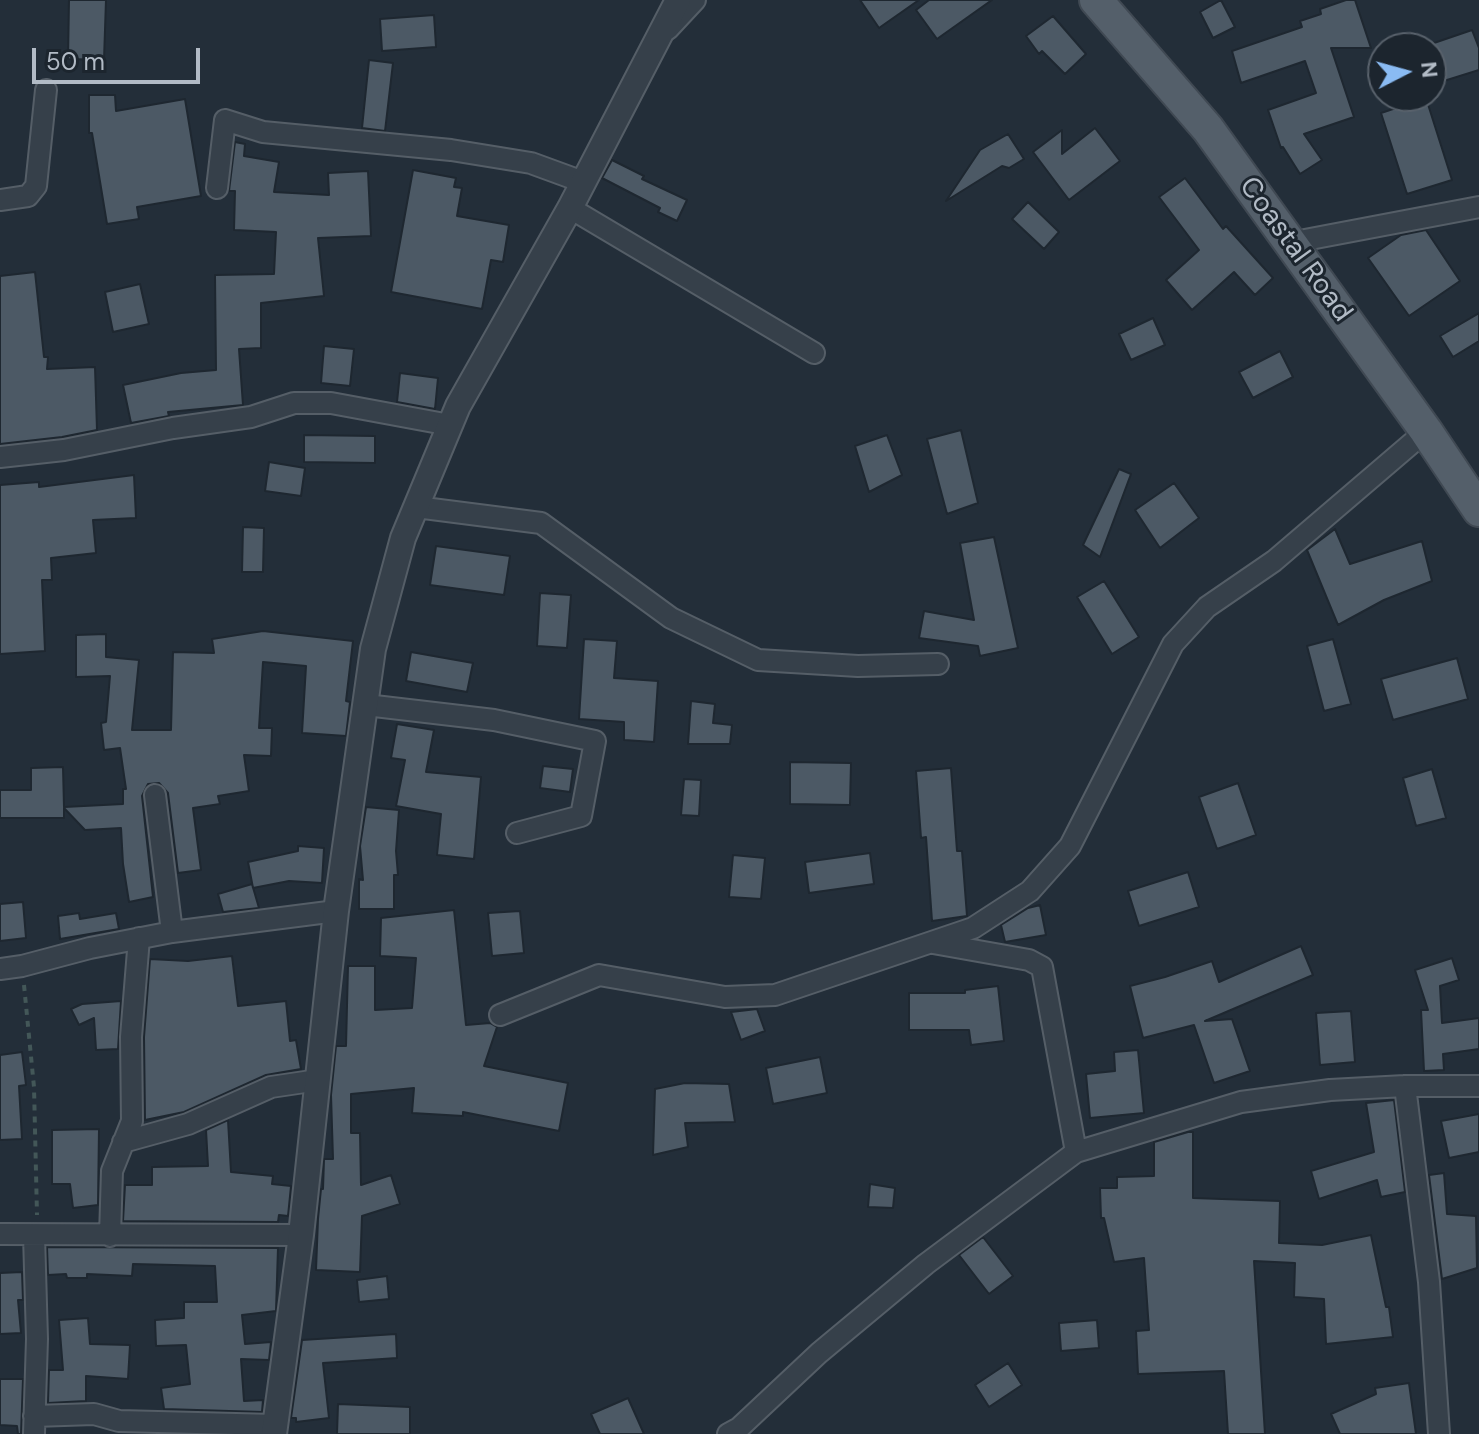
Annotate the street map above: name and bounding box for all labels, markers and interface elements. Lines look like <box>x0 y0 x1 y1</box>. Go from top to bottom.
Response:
scale bar <box>36 32 204 82</box>
north arrow <box>1367 32 1447 112</box>
text: 50 m <box>46 46 105 77</box>
text: N <box>1414 60 1445 79</box>
street label: Coastal Road <box>1231 171 1359 329</box>

